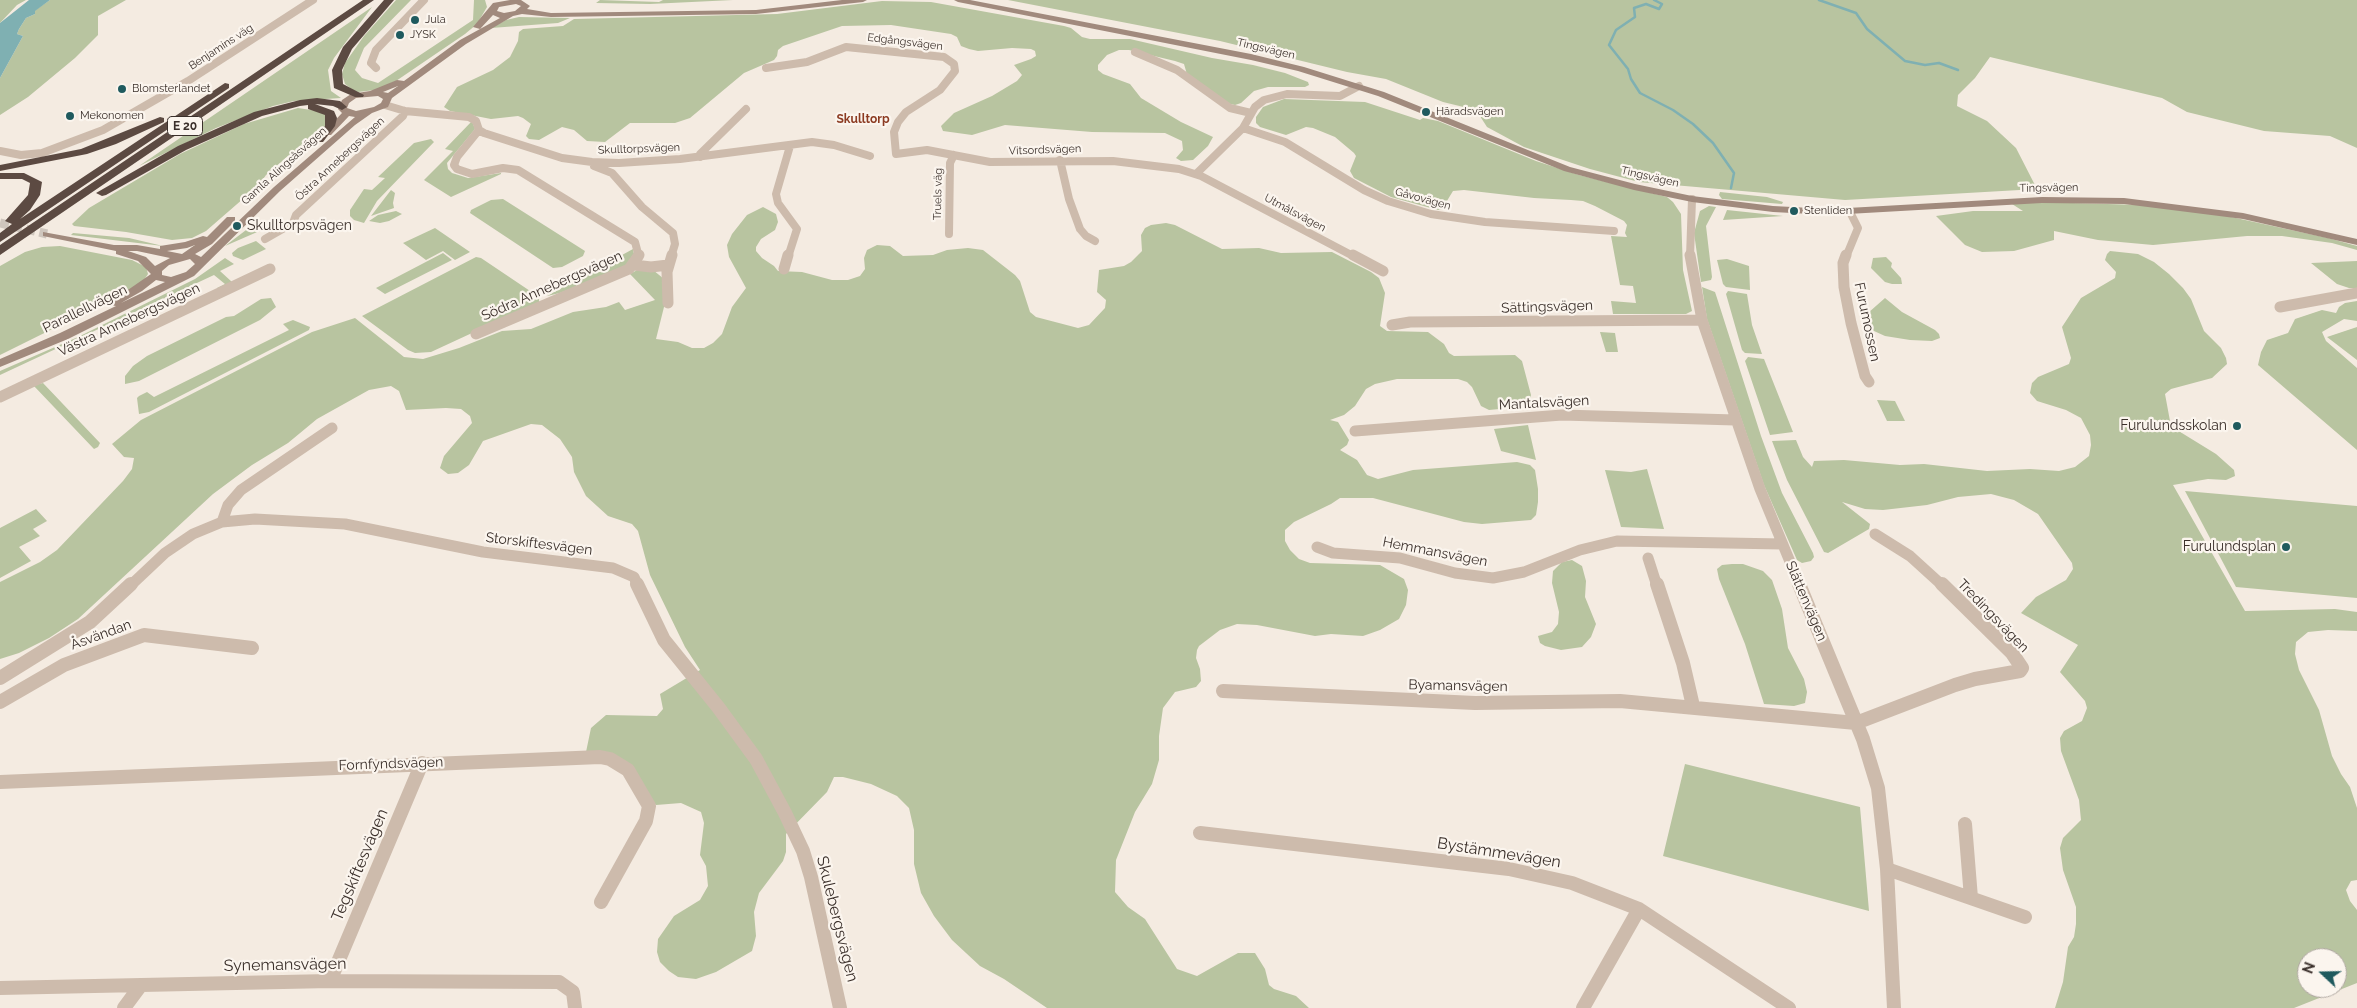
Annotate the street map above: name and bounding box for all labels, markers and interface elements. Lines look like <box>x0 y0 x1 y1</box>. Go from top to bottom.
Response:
place label: Jula <box>425 13 446 27</box>
marker: Jula <box>409 14 421 26</box>
street label: Benjamins väg <box>186 21 256 73</box>
place label: JYSK <box>410 28 436 42</box>
marker: JYSK <box>394 29 406 41</box>
street label: Edgångsvägen <box>866 31 944 53</box>
street label: Tingsvägen <box>1236 36 1296 62</box>
place label: Blomsterlandet <box>132 82 211 96</box>
marker: Blomsterlandet <box>116 83 128 95</box>
place label: Häradsvägen <box>1436 105 1503 119</box>
marker: Häradsvägen <box>1420 106 1432 118</box>
place label: Mekonomen <box>80 109 144 123</box>
marker: Mekonomen <box>64 110 76 122</box>
district label: Skulltorp <box>836 112 890 126</box>
street label: Östra Annebergsvägen <box>293 114 387 204</box>
road number: E 20 <box>168 116 202 136</box>
street label: Gamla Alingsåsvägen <box>239 124 329 208</box>
street label: Skulltorpsvägen <box>598 141 680 157</box>
street label: Vitsordsvägen <box>1009 142 1081 158</box>
street label: Tingsvägen <box>1620 164 1680 190</box>
street label: Truels väg <box>931 168 945 220</box>
street label: Tingsvägen <box>2019 181 2079 195</box>
street label: Gåvovägen <box>1394 185 1452 213</box>
street label: Utmålsvägen <box>1262 191 1328 235</box>
place label: Stenliden <box>1804 204 1852 218</box>
marker: Stenliden <box>1788 205 1800 217</box>
place label: Skulltorpsvägen <box>247 218 352 234</box>
marker: Skulltorpsvägen <box>231 220 243 232</box>
street label: Södra Annebergsvägen <box>479 247 625 325</box>
street label: Västra Annebergsvägen <box>55 280 203 360</box>
street label: Parallellvägen <box>40 281 130 337</box>
street label: Furumossen <box>1850 281 1884 363</box>
street label: Sättingsvägen <box>1501 297 1593 317</box>
street label: Mantalsvägen <box>1498 392 1590 414</box>
place label: Furulundsskolan <box>2120 418 2227 434</box>
marker: Furulundsskolan <box>2231 420 2243 432</box>
street label: Storskiftesvägen <box>485 529 593 559</box>
street label: Hemmansvägen <box>1381 534 1489 570</box>
place label: Furulundsplan <box>2183 539 2276 555</box>
marker: Furulundsplan <box>2280 541 2292 553</box>
street label: Slättenvägen <box>1782 558 1830 644</box>
street label: Tredingsvägen <box>1954 576 2032 656</box>
street label: Åsvändan <box>68 616 134 654</box>
street label: Byamansvägen <box>1408 677 1508 695</box>
street label: Fornfyndsvägen <box>338 754 444 774</box>
street label: Tegskiftesvägen <box>328 806 392 924</box>
street label: Bystämmevägen <box>1436 834 1562 872</box>
street label: Skulebergsvägen <box>812 854 862 984</box>
north arrow <box>2297 948 2347 998</box>
street label: Synemansvägen <box>223 954 347 976</box>
text: N <box>2300 960 2318 976</box>

